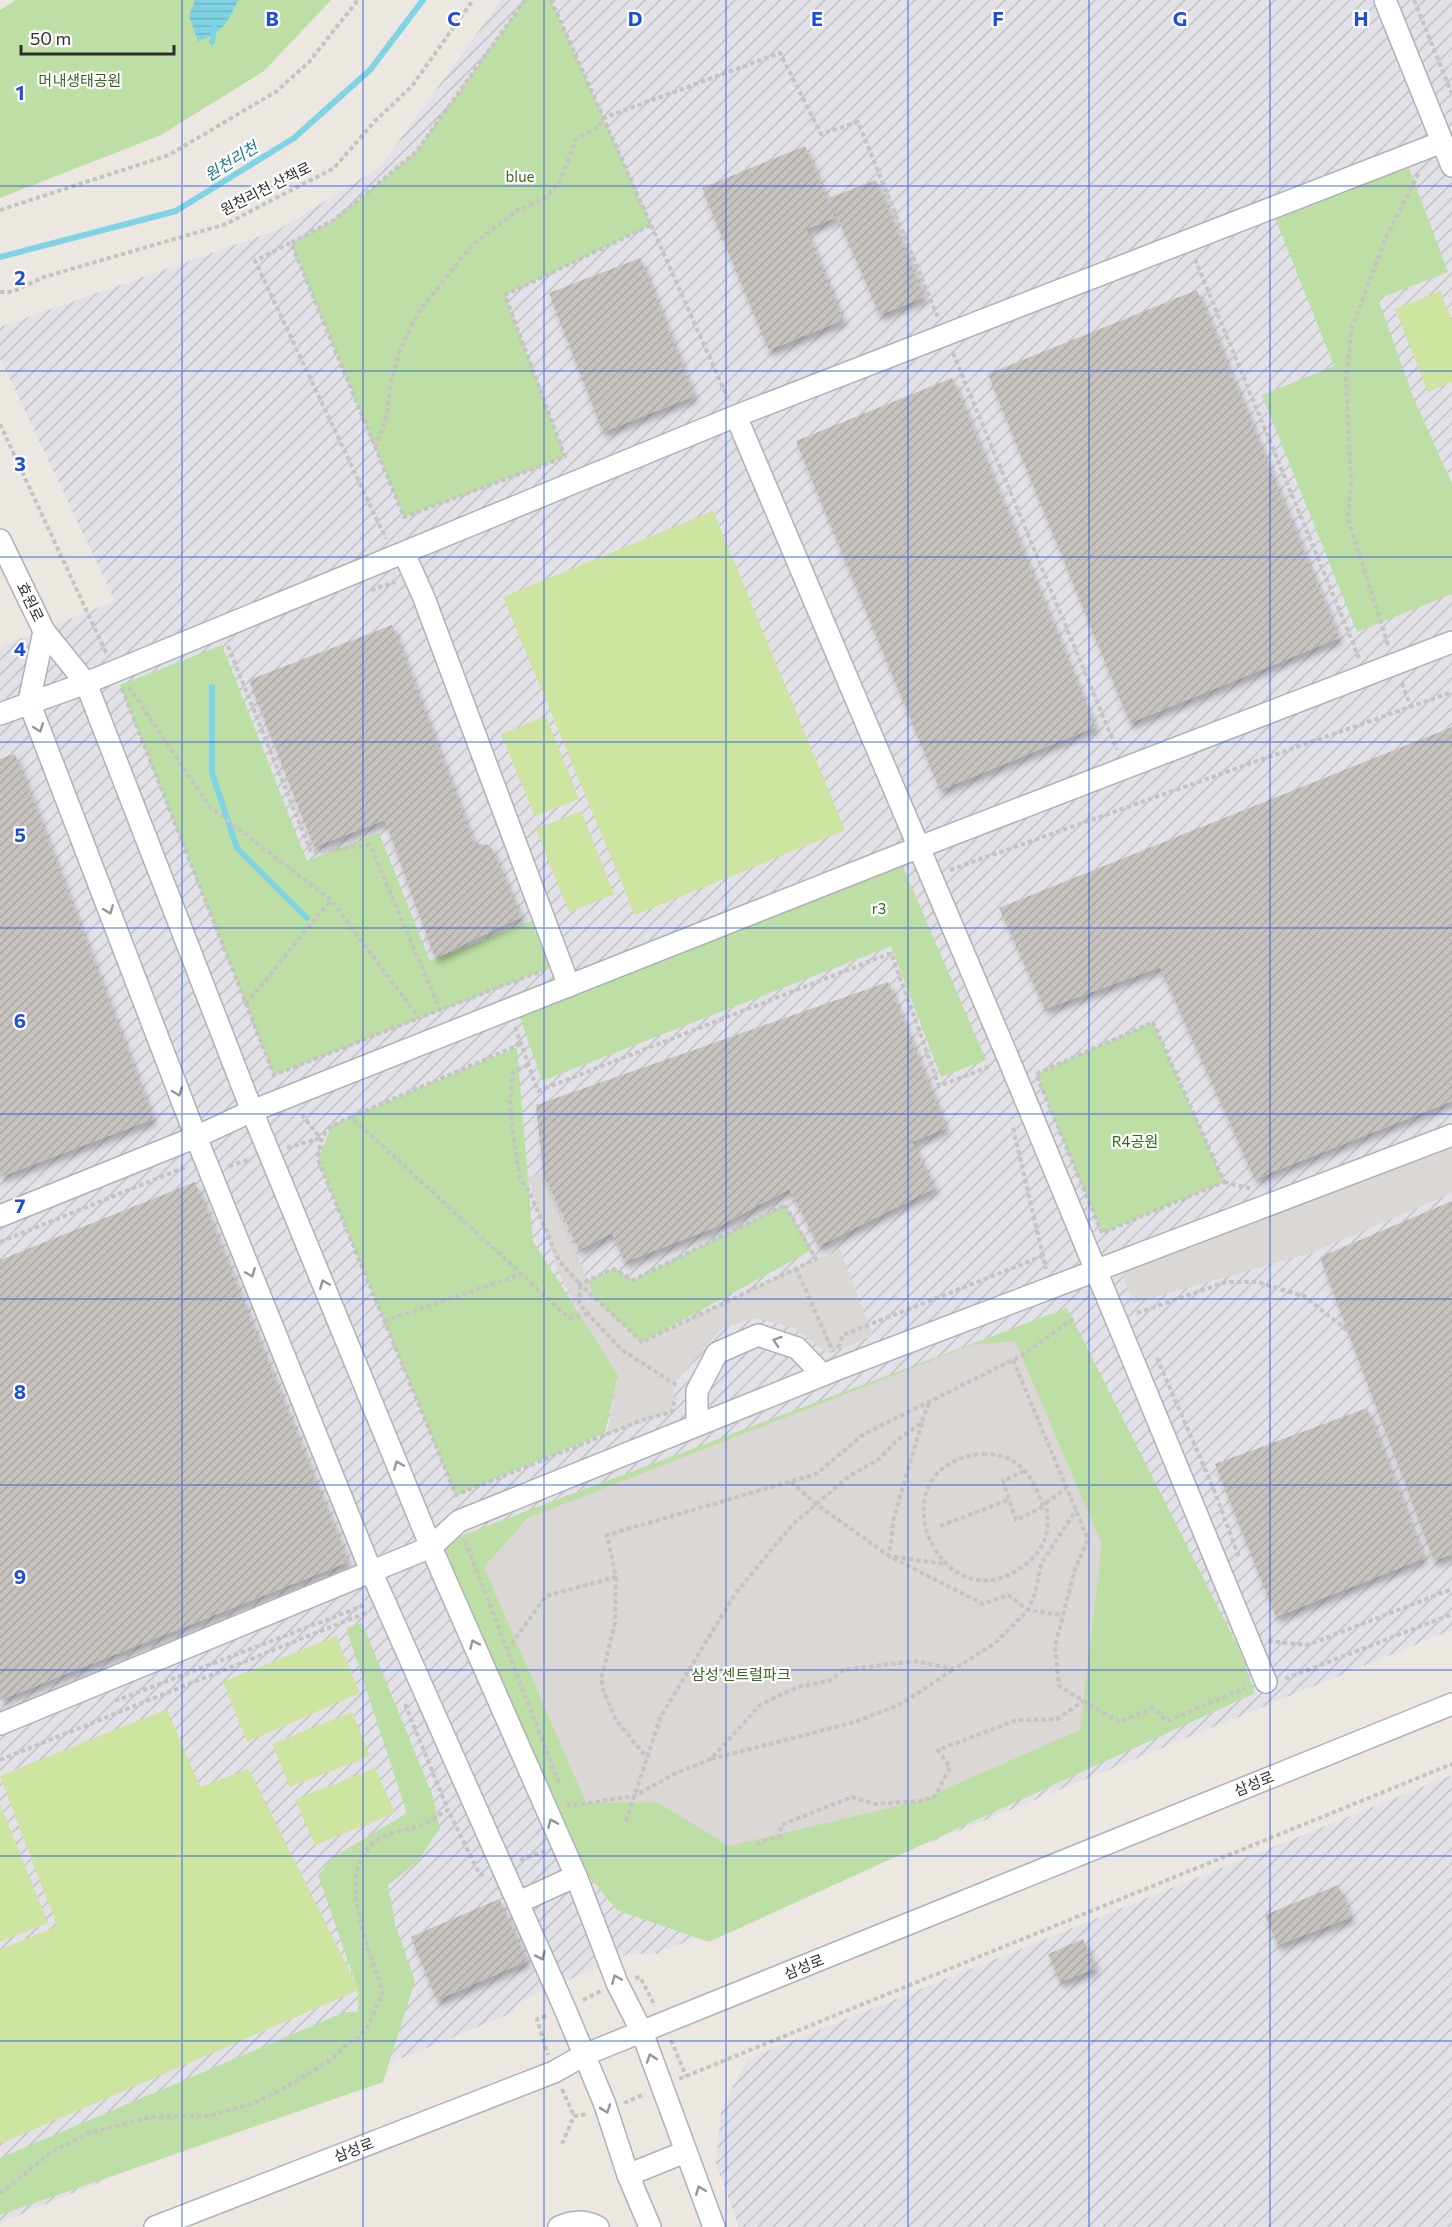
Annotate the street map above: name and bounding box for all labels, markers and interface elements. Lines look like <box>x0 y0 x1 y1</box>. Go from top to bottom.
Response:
text: B <box>265 6 279 30</box>
text: C <box>447 6 461 30</box>
text: D <box>628 6 642 30</box>
text: E <box>811 6 823 30</box>
text: F <box>992 6 1004 30</box>
text: G <box>1173 6 1187 30</box>
text: H <box>1354 6 1369 30</box>
scale bar <box>21 18 174 56</box>
text: 50 m <box>30 27 71 49</box>
park label: 머내생태공원 <box>39 71 121 89</box>
text: 1 <box>15 80 25 104</box>
water label: 원천리천 <box>201 136 263 184</box>
street label: 원천리천 산책로 <box>217 158 314 219</box>
park label: blue <box>506 167 535 185</box>
text: 2 <box>14 265 26 289</box>
text: 3 <box>14 451 26 475</box>
street label: 효원로 <box>14 579 48 624</box>
text: 4 <box>14 636 26 660</box>
one-way arrow <box>32 722 44 733</box>
text: 5 <box>14 822 26 846</box>
park label: r3 <box>872 899 886 917</box>
one-way arrow <box>102 904 114 915</box>
text: 6 <box>14 1008 26 1032</box>
one-way arrow <box>171 1086 184 1097</box>
park label: R4공원 <box>1112 1132 1158 1150</box>
text: 7 <box>15 1193 26 1217</box>
one-way arrow <box>244 1267 256 1278</box>
one-way arrow <box>319 1280 331 1291</box>
one-way arrow <box>772 1336 783 1349</box>
text: 8 <box>14 1379 26 1403</box>
one-way arrow <box>393 1460 405 1471</box>
text: 9 <box>14 1564 26 1588</box>
one-way arrow <box>469 1640 481 1651</box>
park label: 삼성 센트럴파크 <box>691 1665 791 1683</box>
street label: 삼성로 <box>1231 1767 1276 1799</box>
one-way arrow <box>547 1818 559 1829</box>
one-way arrow <box>534 1950 546 1961</box>
street label: 삼성로 <box>781 1950 826 1982</box>
one-way arrow <box>611 1975 623 1986</box>
one-way arrow <box>645 2053 658 2064</box>
one-way arrow <box>599 2103 612 2114</box>
street label: 삼성로 <box>331 2133 376 2165</box>
one-way arrow <box>695 2185 707 2196</box>

